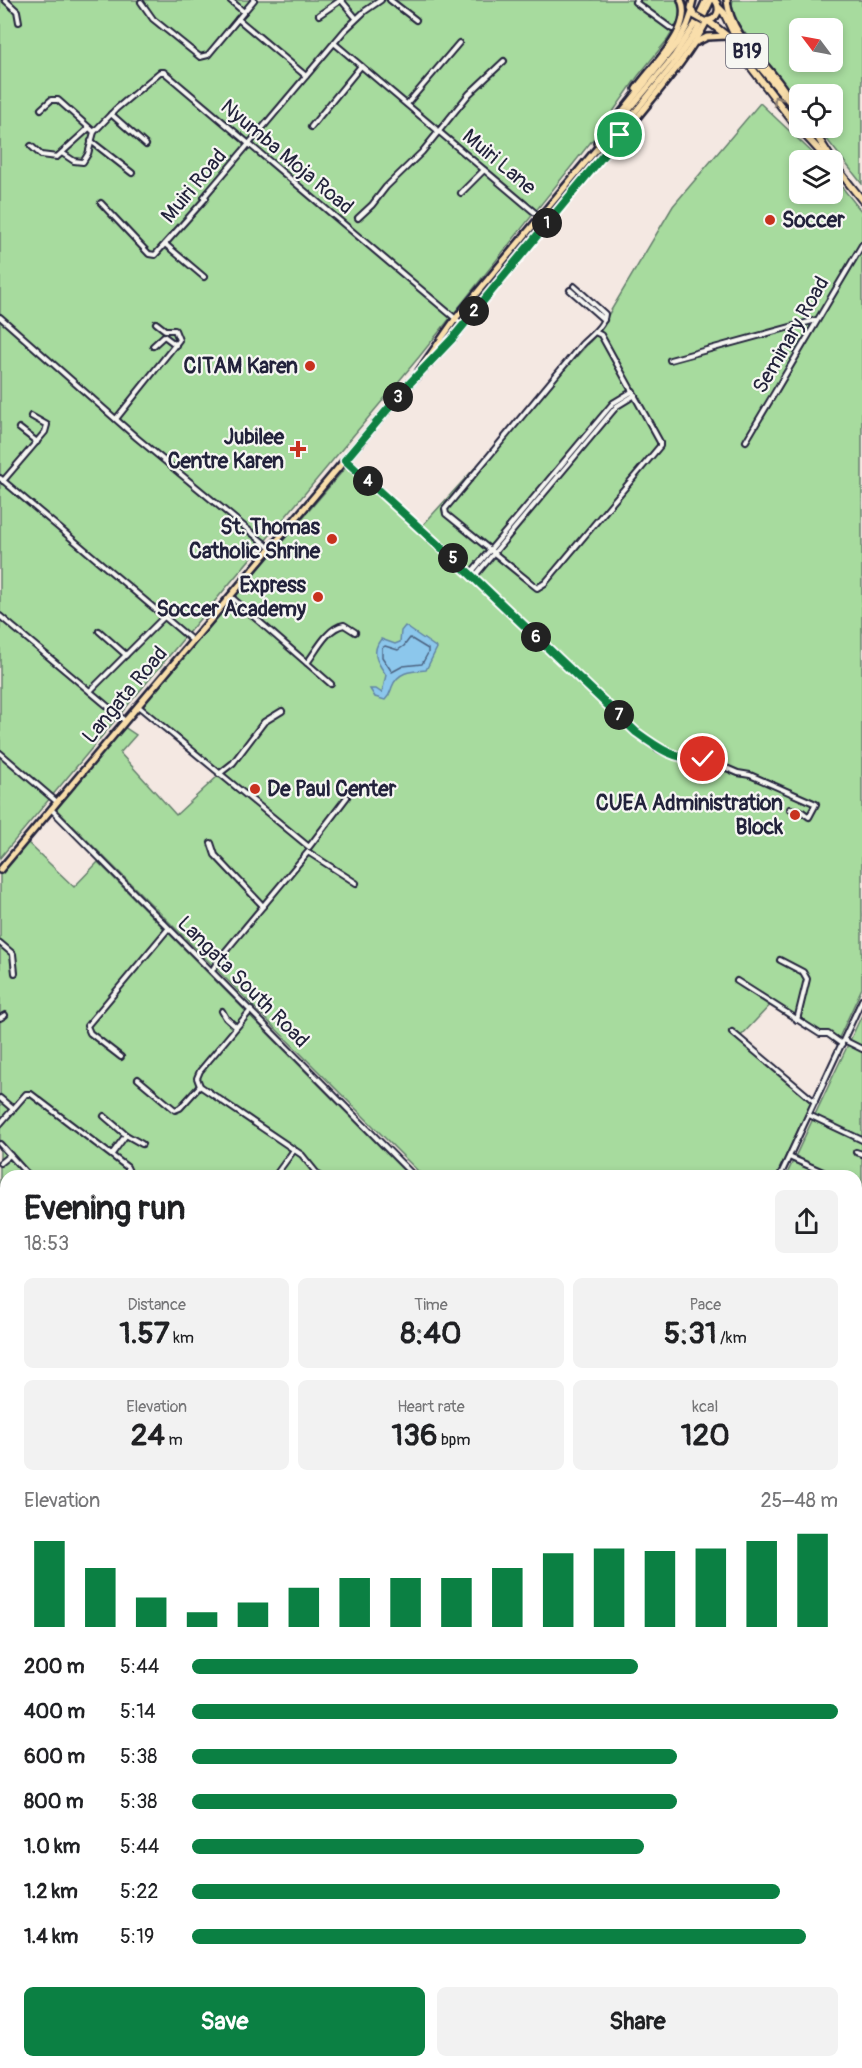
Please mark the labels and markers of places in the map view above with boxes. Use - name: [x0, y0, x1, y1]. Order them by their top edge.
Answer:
- pin: [594, 109, 645, 160]
- place label: Soccer: [782, 207, 845, 234]
- pin: 1: [532, 208, 562, 238]
- marker: Soccer: [763, 213, 777, 227]
- pin: 2: [459, 296, 489, 326]
- place label: CITAM Karen: [183, 353, 298, 380]
- marker: CITAM Karen: [303, 359, 317, 373]
- pin: 3: [383, 382, 413, 412]
- place label: Jubilee Centre Karen: [168, 424, 285, 475]
- marker: Jubilee Centre Karen: [289, 440, 307, 458]
- pin: 4: [353, 466, 383, 496]
- place label: St. Thomas Catholic Shrine: [189, 514, 321, 565]
- marker: St. Thomas Catholic Shrine: [325, 532, 339, 546]
- pin: 5: [438, 543, 468, 573]
- place label: Express Soccer Academy: [156, 572, 307, 623]
- marker: Express Soccer Academy: [311, 590, 325, 604]
- pin: 6: [521, 622, 551, 652]
- pin: 7: [604, 700, 634, 730]
- pin: [677, 733, 728, 784]
- place label: De Paul Center: [267, 776, 397, 803]
- marker: De Paul Center: [248, 782, 262, 796]
- place label: CUEA Administration Block: [596, 790, 783, 841]
- marker: CUEA Administration Block: [788, 808, 802, 822]

